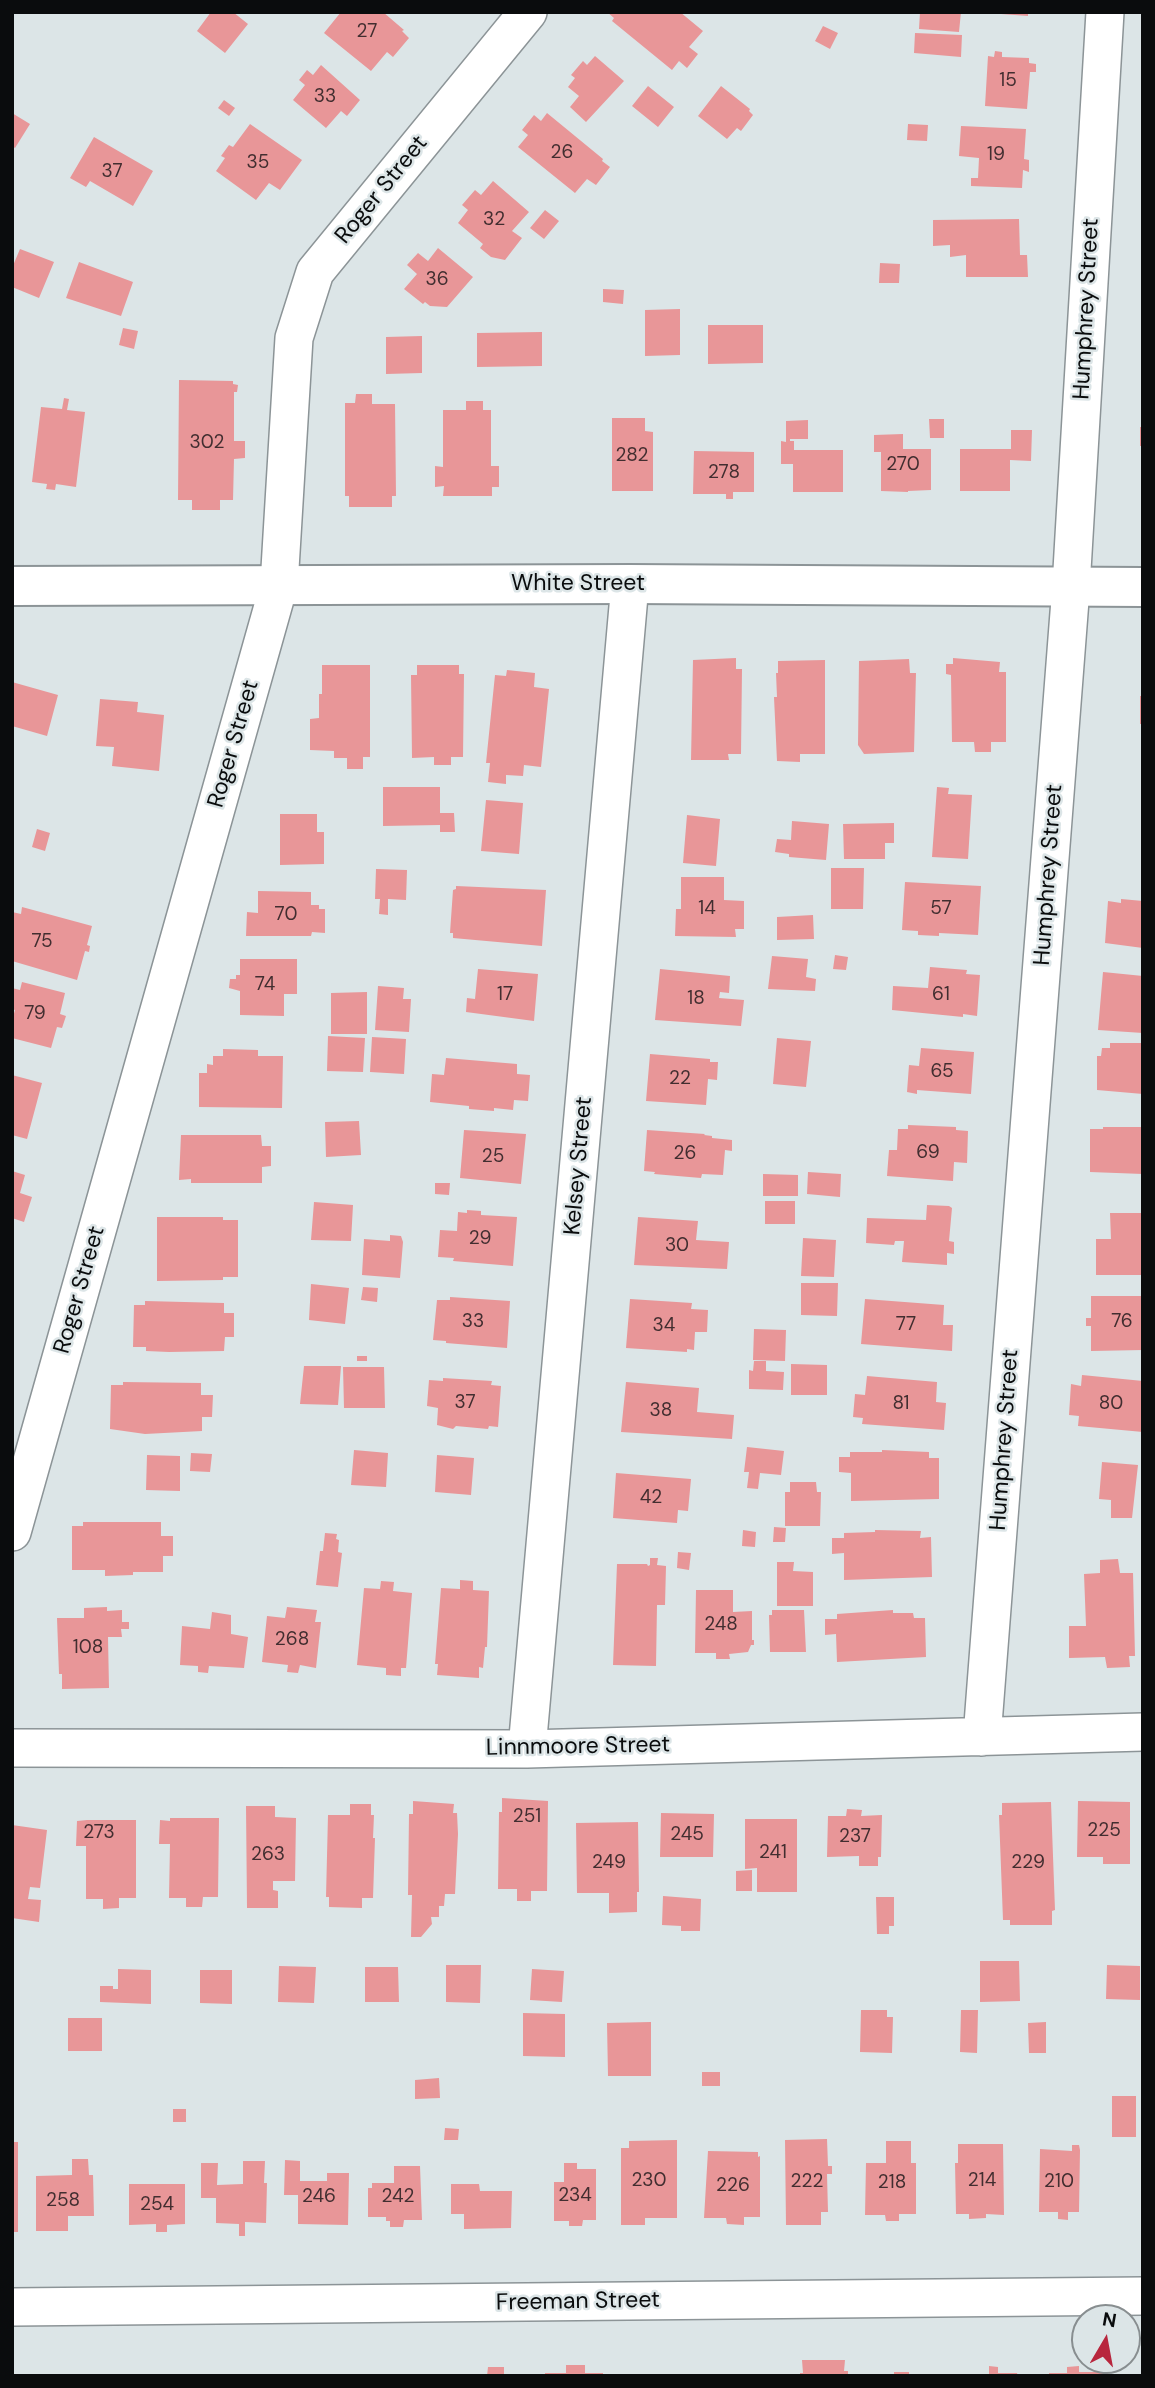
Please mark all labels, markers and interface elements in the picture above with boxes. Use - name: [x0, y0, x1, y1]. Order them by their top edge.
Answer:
- house number: 27: [357, 21, 377, 43]
- house number: 15: [999, 70, 1017, 92]
- house number: 33: [314, 86, 336, 108]
- street label: Roger Street: [330, 130, 434, 250]
- house number: 26: [551, 142, 573, 164]
- house number: 19: [987, 144, 1005, 166]
- house number: 35: [247, 152, 269, 174]
- house number: 37: [101, 161, 123, 183]
- house number: 32: [483, 209, 505, 231]
- street label: Humphrey Street: [1068, 218, 1106, 400]
- house number: 36: [425, 269, 449, 291]
- house number: 302: [190, 432, 224, 454]
- house number: 282: [616, 445, 648, 467]
- house number: 270: [886, 454, 920, 476]
- house number: 278: [708, 462, 740, 484]
- street label: White Street: [511, 570, 645, 598]
- street label: Roger Street: [203, 677, 265, 811]
- street label: Humphrey Street: [1029, 783, 1069, 967]
- house number: 14: [698, 898, 716, 920]
- house number: 57: [930, 898, 952, 920]
- house number: 70: [275, 904, 297, 926]
- house number: 75: [31, 931, 53, 953]
- house number: 74: [255, 974, 275, 996]
- house number: 17: [497, 984, 513, 1006]
- house number: 61: [932, 984, 950, 1006]
- house number: 18: [687, 988, 705, 1010]
- house number: 79: [24, 1003, 46, 1025]
- house number: 65: [930, 1061, 954, 1083]
- house number: 22: [669, 1068, 691, 1090]
- street label: Kelsey Street: [559, 1096, 599, 1236]
- house number: 69: [916, 1142, 940, 1164]
- house number: 26: [674, 1143, 696, 1165]
- house number: 25: [482, 1146, 504, 1168]
- street label: Roger Street: [49, 1223, 111, 1357]
- house number: 29: [469, 1228, 491, 1250]
- house number: 30: [665, 1235, 689, 1257]
- house number: 33: [462, 1311, 484, 1333]
- house number: 76: [1111, 1311, 1133, 1333]
- house number: 77: [896, 1314, 916, 1336]
- house number: 34: [653, 1315, 675, 1337]
- street label: Humphrey Street: [985, 1348, 1025, 1532]
- house number: 37: [454, 1392, 476, 1414]
- house number: 81: [892, 1393, 910, 1415]
- house number: 80: [1099, 1393, 1123, 1415]
- house number: 38: [650, 1400, 672, 1422]
- house number: 42: [640, 1487, 662, 1509]
- house number: 248: [704, 1614, 738, 1636]
- house number: 268: [275, 1629, 309, 1651]
- house number: 108: [73, 1637, 103, 1659]
- street label: Linnmoore Street: [486, 1732, 670, 1762]
- house number: 251: [513, 1806, 541, 1828]
- house number: 225: [1087, 1820, 1121, 1842]
- house number: 273: [83, 1822, 115, 1844]
- house number: 245: [670, 1824, 704, 1846]
- house number: 237: [839, 1826, 871, 1848]
- house number: 241: [759, 1842, 787, 1864]
- house number: 263: [251, 1844, 285, 1866]
- house number: 249: [592, 1852, 626, 1874]
- house number: 229: [1011, 1852, 1045, 1874]
- house number: 230: [631, 2170, 667, 2192]
- house number: 214: [968, 2170, 996, 2192]
- house number: 222: [791, 2171, 823, 2193]
- house number: 210: [1044, 2171, 1074, 2193]
- house number: 218: [878, 2172, 906, 2194]
- house number: 226: [716, 2175, 750, 2197]
- house number: 234: [558, 2185, 592, 2207]
- house number: 246: [302, 2186, 336, 2208]
- house number: 242: [381, 2186, 415, 2208]
- house number: 258: [46, 2190, 80, 2212]
- house number: 254: [140, 2194, 174, 2216]
- street label: Freeman Street: [496, 2287, 660, 2317]
- north arrow: [1071, 2304, 1141, 2374]
- text: N: [1100, 2306, 1118, 2333]

